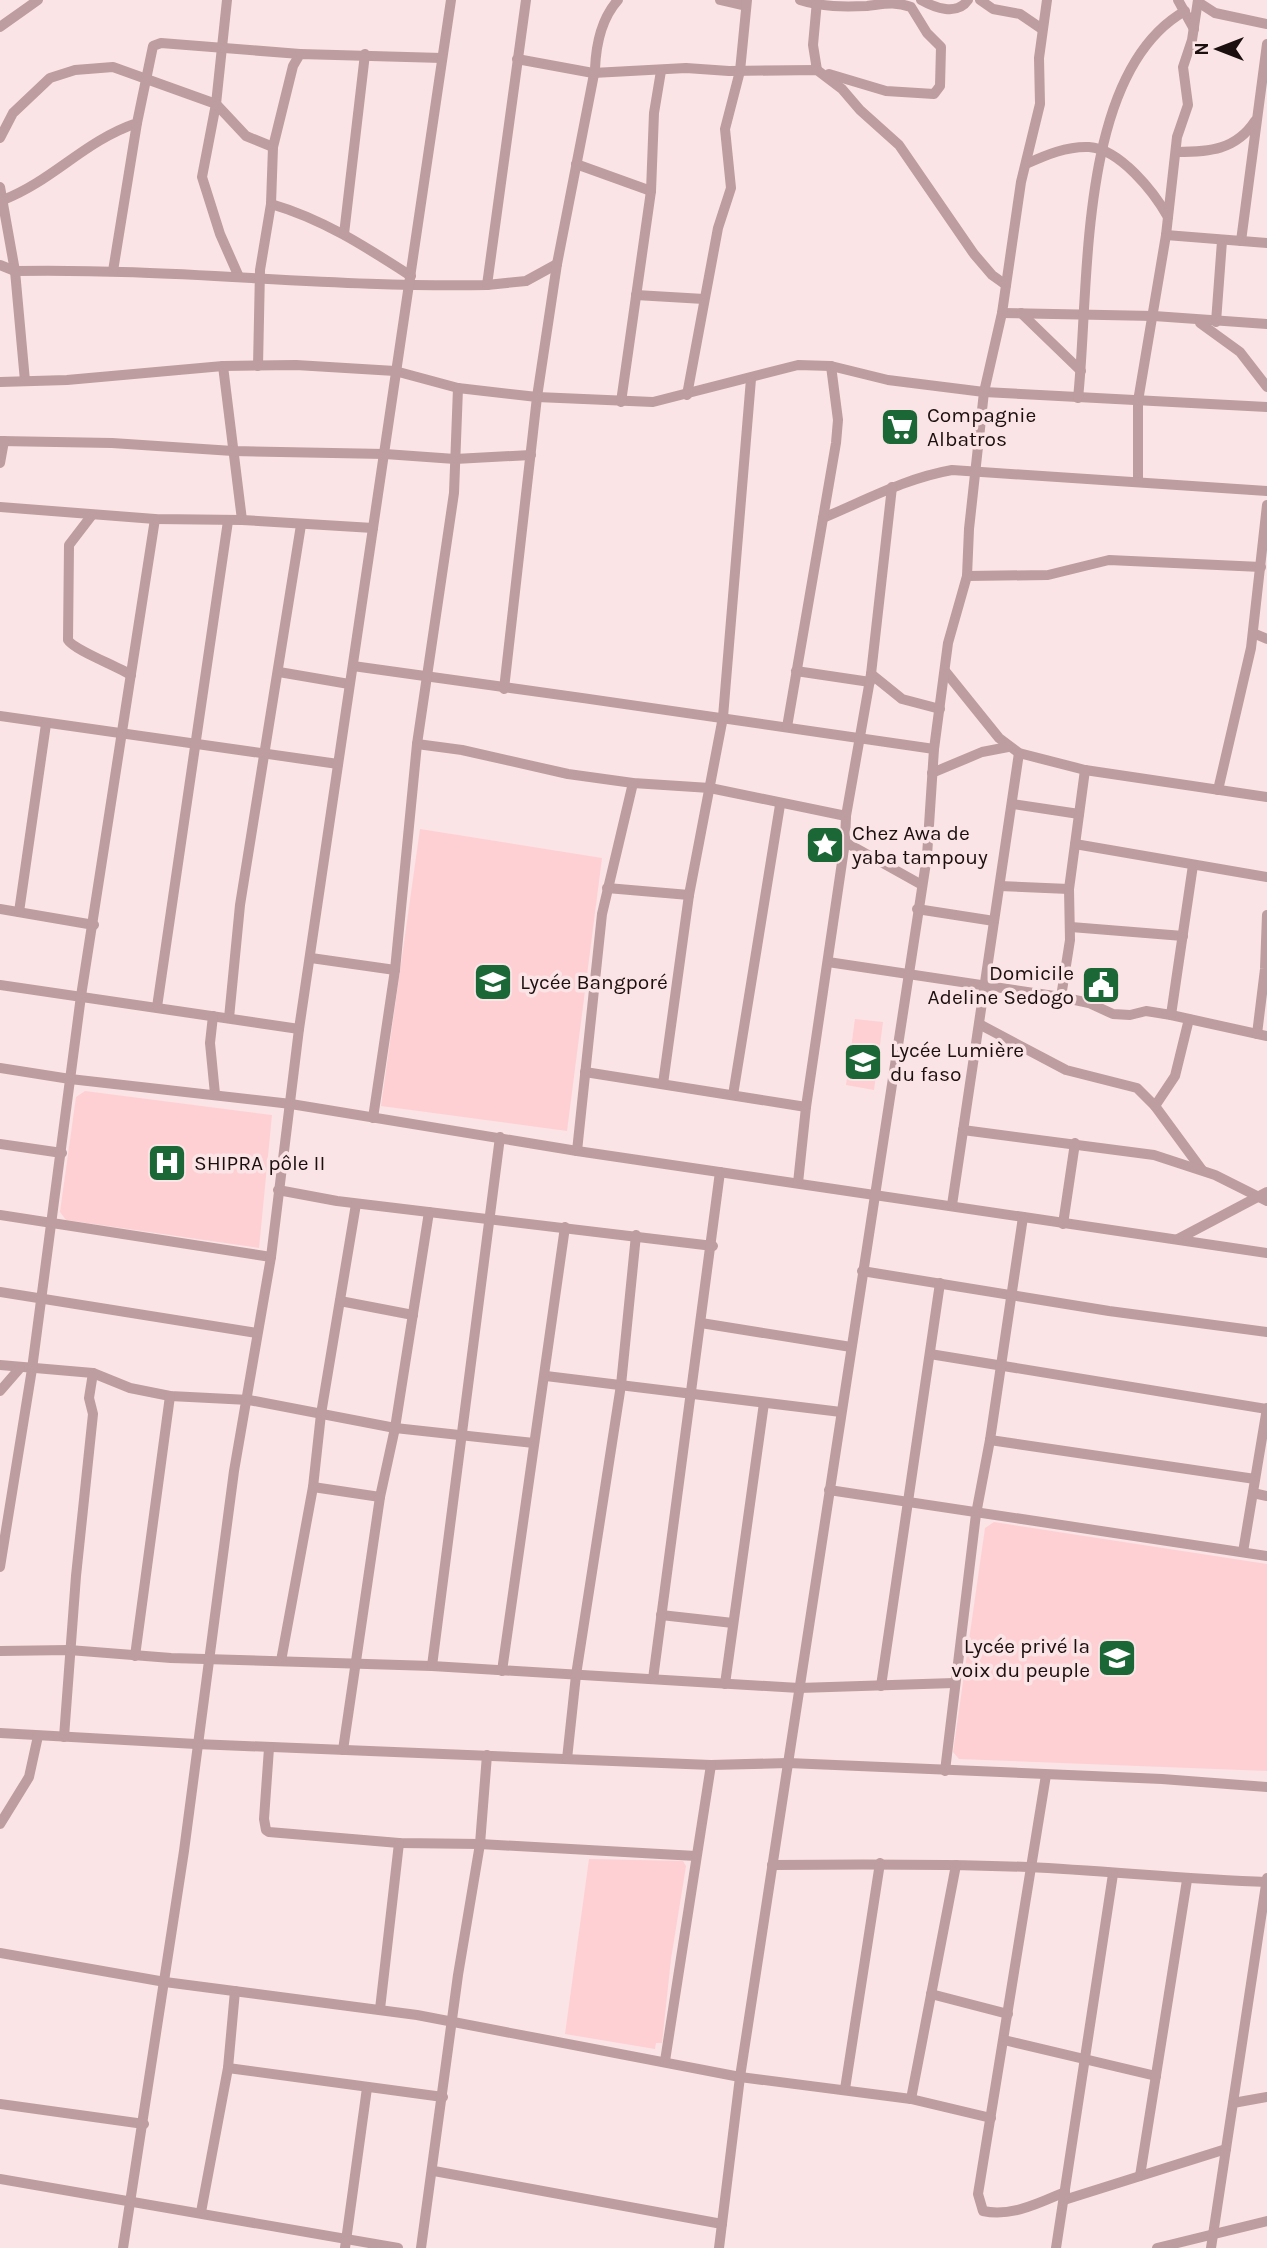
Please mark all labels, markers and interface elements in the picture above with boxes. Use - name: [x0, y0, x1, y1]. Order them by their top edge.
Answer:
- north arrow: [1183, 14, 1253, 84]
- text: N: [1191, 42, 1213, 56]
- place label: Compagnie Albatros: [927, 403, 1036, 451]
- supermarket icon: Compagnie Albatros: [879, 406, 921, 448]
- place label: Chez Awa de yaba tampouy: [851, 821, 988, 869]
- place icon: Chez Awa de yaba tampouy: [804, 824, 846, 866]
- school or university icon: Lycée Bangporé: [472, 961, 514, 1003]
- place label: Domicile Adeline Sedogo: [927, 961, 1074, 1009]
- public building icon: Domicile Adeline Sedogo: [1080, 964, 1122, 1006]
- place label: Lycée Bangporé: [520, 970, 668, 994]
- place label: Lycée Lumière du faso: [890, 1038, 1024, 1086]
- school or university icon: Lycée Lumière du faso: [842, 1041, 884, 1083]
- hospital icon: SHIPRA pôle II: [146, 1142, 188, 1184]
- place label: SHIPRA pôle II: [194, 1151, 325, 1175]
- place label: Lycée privé la voix du peuple: [951, 1634, 1090, 1682]
- school or university icon: Lycée privé la voix du peuple: [1096, 1637, 1138, 1679]

